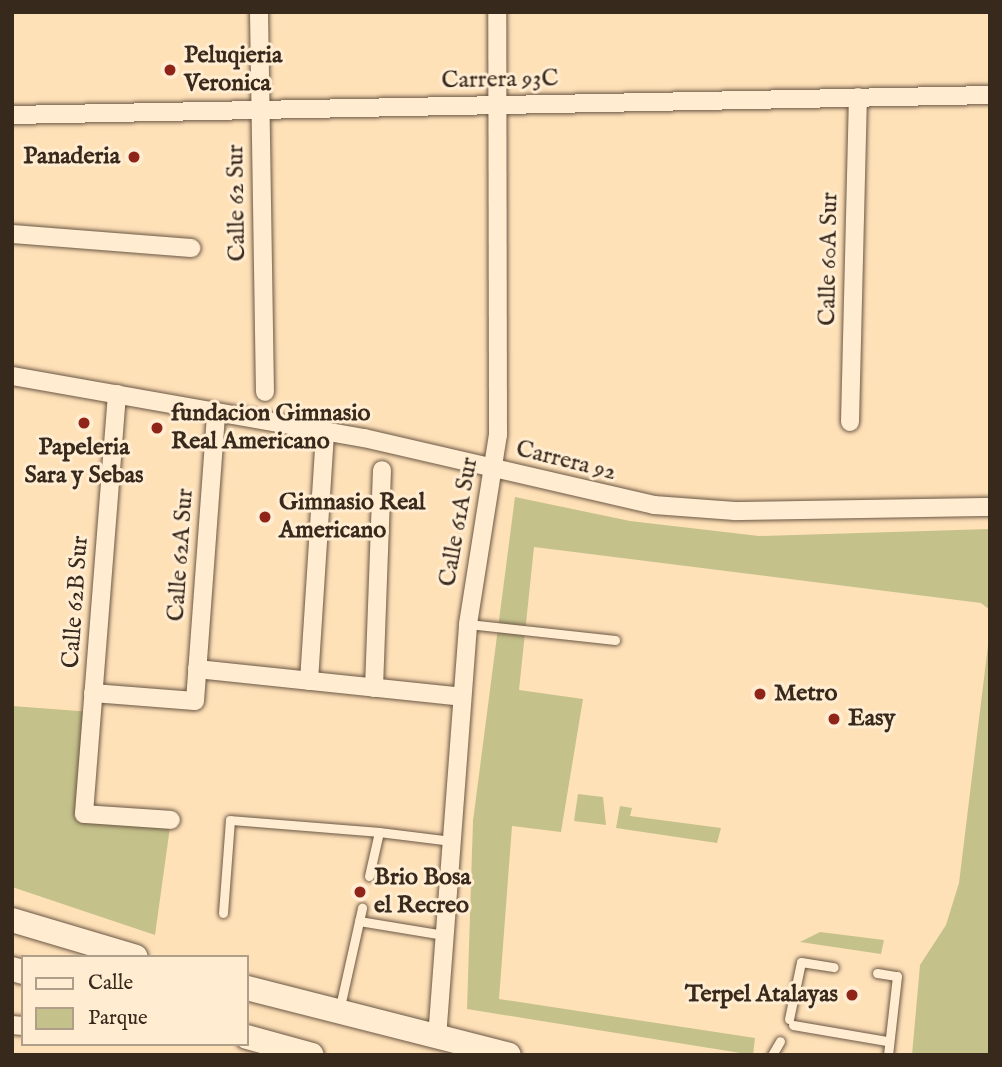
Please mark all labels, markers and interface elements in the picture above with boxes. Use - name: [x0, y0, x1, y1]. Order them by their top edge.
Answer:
- place label: Peluqieria Veronica: [184, 42, 282, 98]
- marker: Peluqieria Veronica: [162, 62, 178, 78]
- street label: Carrera 93C: [441, 65, 559, 95]
- place label: Panaderia: [23, 143, 120, 171]
- street label: Calle 62 Sur: [222, 144, 252, 262]
- marker: Panaderia: [126, 149, 142, 165]
- street label: Calle 60A Sur: [813, 192, 845, 326]
- place label: fundacion Gimnasio Real Americano: [171, 400, 370, 456]
- marker: Papeleria Sara y Sebas: [76, 415, 92, 431]
- marker: fundacion Gimnasio Real Americano: [149, 420, 165, 436]
- place label: Papeleria Sara y Sebas: [24, 434, 144, 490]
- street label: Carrera 92: [513, 435, 619, 487]
- street label: Calle 61A Sur: [433, 455, 485, 589]
- street label: Calle 62A Sur: [162, 488, 200, 622]
- place label: Gimnasio Real Americano: [279, 489, 425, 545]
- marker: Gimnasio Real Americano: [257, 509, 273, 525]
- street label: Calle 62B Sur: [57, 535, 95, 669]
- place label: Metro: [774, 680, 837, 708]
- marker: Metro: [752, 686, 768, 702]
- place label: Easy: [848, 705, 895, 733]
- marker: Easy: [826, 711, 842, 727]
- place label: Brio Bosa el Recreo: [374, 864, 471, 920]
- marker: Brio Bosa el Recreo: [352, 884, 368, 900]
- legend: [21, 955, 248, 1046]
- text: Calle: [88, 970, 133, 997]
- place label: Terpel Atalayas: [685, 981, 838, 1009]
- marker: Terpel Atalayas: [844, 987, 860, 1003]
- text: Parque: [88, 1005, 148, 1032]

